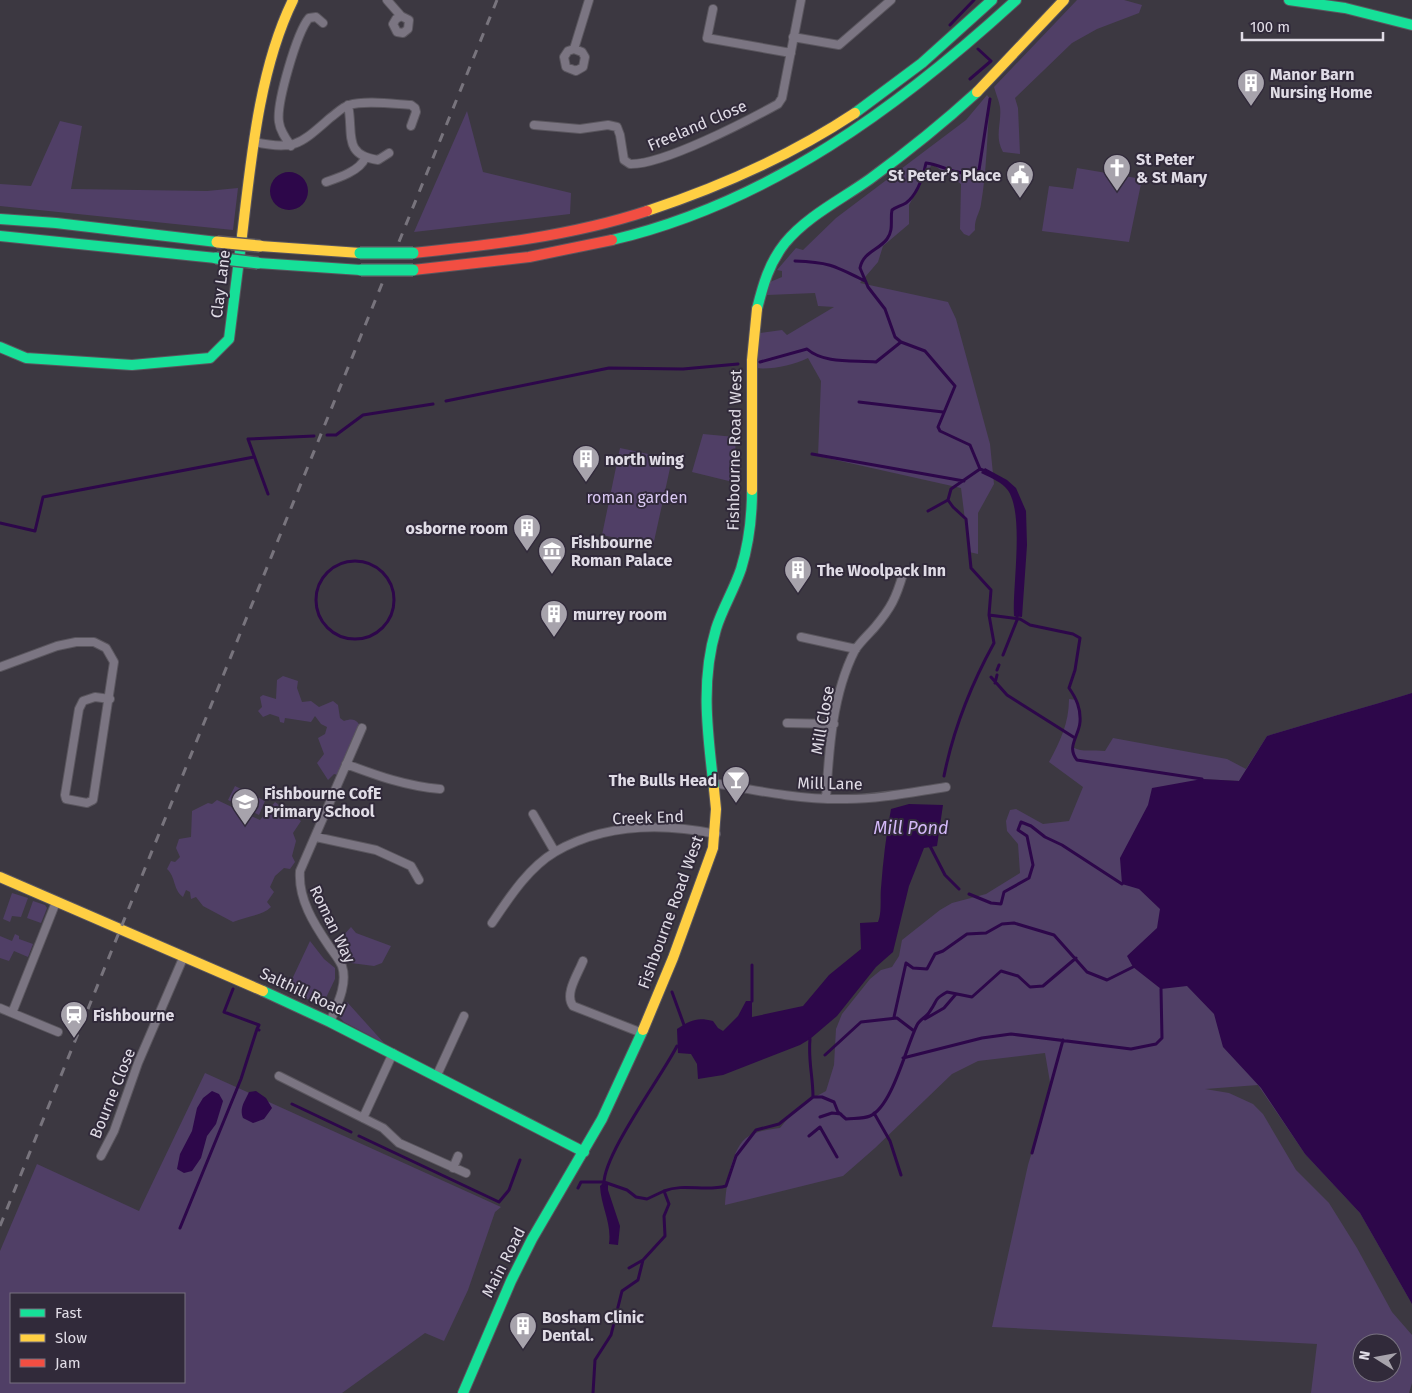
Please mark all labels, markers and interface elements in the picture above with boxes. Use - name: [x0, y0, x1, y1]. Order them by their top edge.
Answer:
- scale bar: [1242, 10, 1383, 42]
- text: 100 m: [1250, 18, 1290, 36]
- place label: Manor Barn Nursing Home: [1270, 65, 1373, 102]
- building icon: Manor Barn Nursing Home: [1236, 68, 1266, 107]
- street label: Freeland Close: [645, 96, 750, 155]
- place label: St Peter & St Mary: [1136, 150, 1208, 187]
- church icon: St Peter & St Mary: [1102, 153, 1132, 192]
- public building icon: St Peter’s Place: [1005, 160, 1035, 199]
- place label: St Peter’s Place: [888, 166, 1001, 185]
- street label: Clay Lane: [207, 249, 234, 319]
- street label: Fishbourne Road West: [724, 369, 745, 531]
- building icon: north wing: [571, 444, 601, 483]
- place label: north wing: [605, 450, 684, 469]
- park label: roman garden: [586, 488, 688, 507]
- building icon: osborne room: [512, 513, 542, 552]
- place label: osborne room: [406, 519, 508, 538]
- place label: Fishbourne Roman Palace: [571, 533, 672, 570]
- museum icon: Fishbourne Roman Palace: [537, 536, 567, 575]
- building icon: The Woolpack Inn: [783, 555, 813, 594]
- place label: The Woolpack Inn: [817, 561, 946, 580]
- building icon: murrey room: [539, 599, 569, 638]
- place label: murrey room: [573, 605, 667, 624]
- street label: Mill Close: [807, 684, 838, 756]
- bar icon: The Bulls Head: [721, 765, 751, 804]
- place label: The Bulls Head: [609, 771, 717, 790]
- street label: Mill Lane: [797, 773, 863, 794]
- place label: Fishbourne CofE Primary School: [264, 784, 381, 821]
- school or university icon: Fishbourne CofE Primary School: [230, 787, 260, 826]
- street label: Creek End: [612, 807, 684, 828]
- water label: Mill Pond: [873, 817, 949, 839]
- street label: Fishbourne Road West: [634, 833, 707, 991]
- street label: Roman Way: [306, 882, 360, 966]
- street label: Salthill Road: [257, 963, 349, 1020]
- station icon: Fishbourne: [59, 1000, 89, 1039]
- place label: Fishbourne: [93, 1006, 174, 1025]
- street label: Bourne Close: [86, 1045, 139, 1141]
- street label: Main Road: [478, 1224, 529, 1300]
- legend: [10, 1293, 185, 1383]
- text: Fast: [55, 1304, 82, 1322]
- place label: Bosham Clinic Dental.: [542, 1308, 644, 1345]
- building icon: Bosham Clinic Dental.: [508, 1311, 538, 1350]
- text: Slow: [55, 1329, 87, 1347]
- north arrow: [1352, 1333, 1402, 1383]
- text: N: [1355, 1349, 1374, 1362]
- text: Jam: [55, 1354, 81, 1372]

